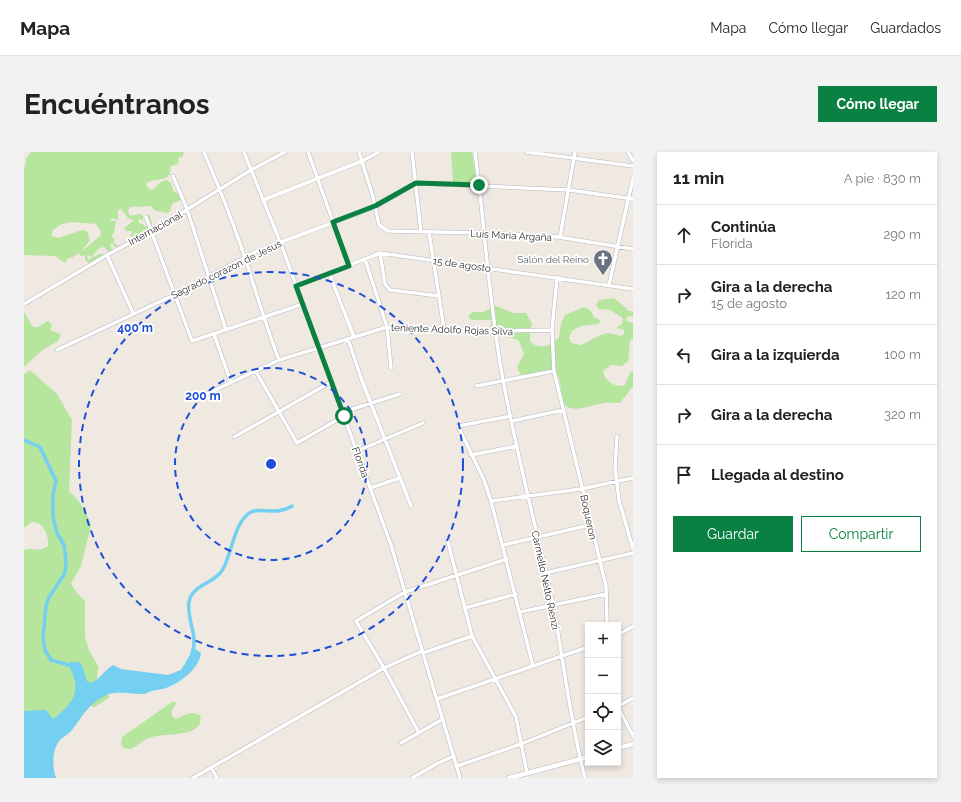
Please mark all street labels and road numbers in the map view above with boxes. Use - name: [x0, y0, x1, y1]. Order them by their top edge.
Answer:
- street label: Internacional: [126, 209, 184, 248]
- street label: Luis Maria Argaña: [470, 228, 552, 243]
- street label: Sagrado corazon de Jesus: [169, 238, 283, 301]
- street label: 15 de agosto: [432, 255, 492, 274]
- street label: teniente Adolfo Rojas Silva: [391, 322, 513, 337]
- street label: Florida: [350, 445, 371, 479]
- street label: Boqueron: [578, 494, 599, 541]
- street label: Carmello Netto Rienzi: [530, 530, 561, 631]

